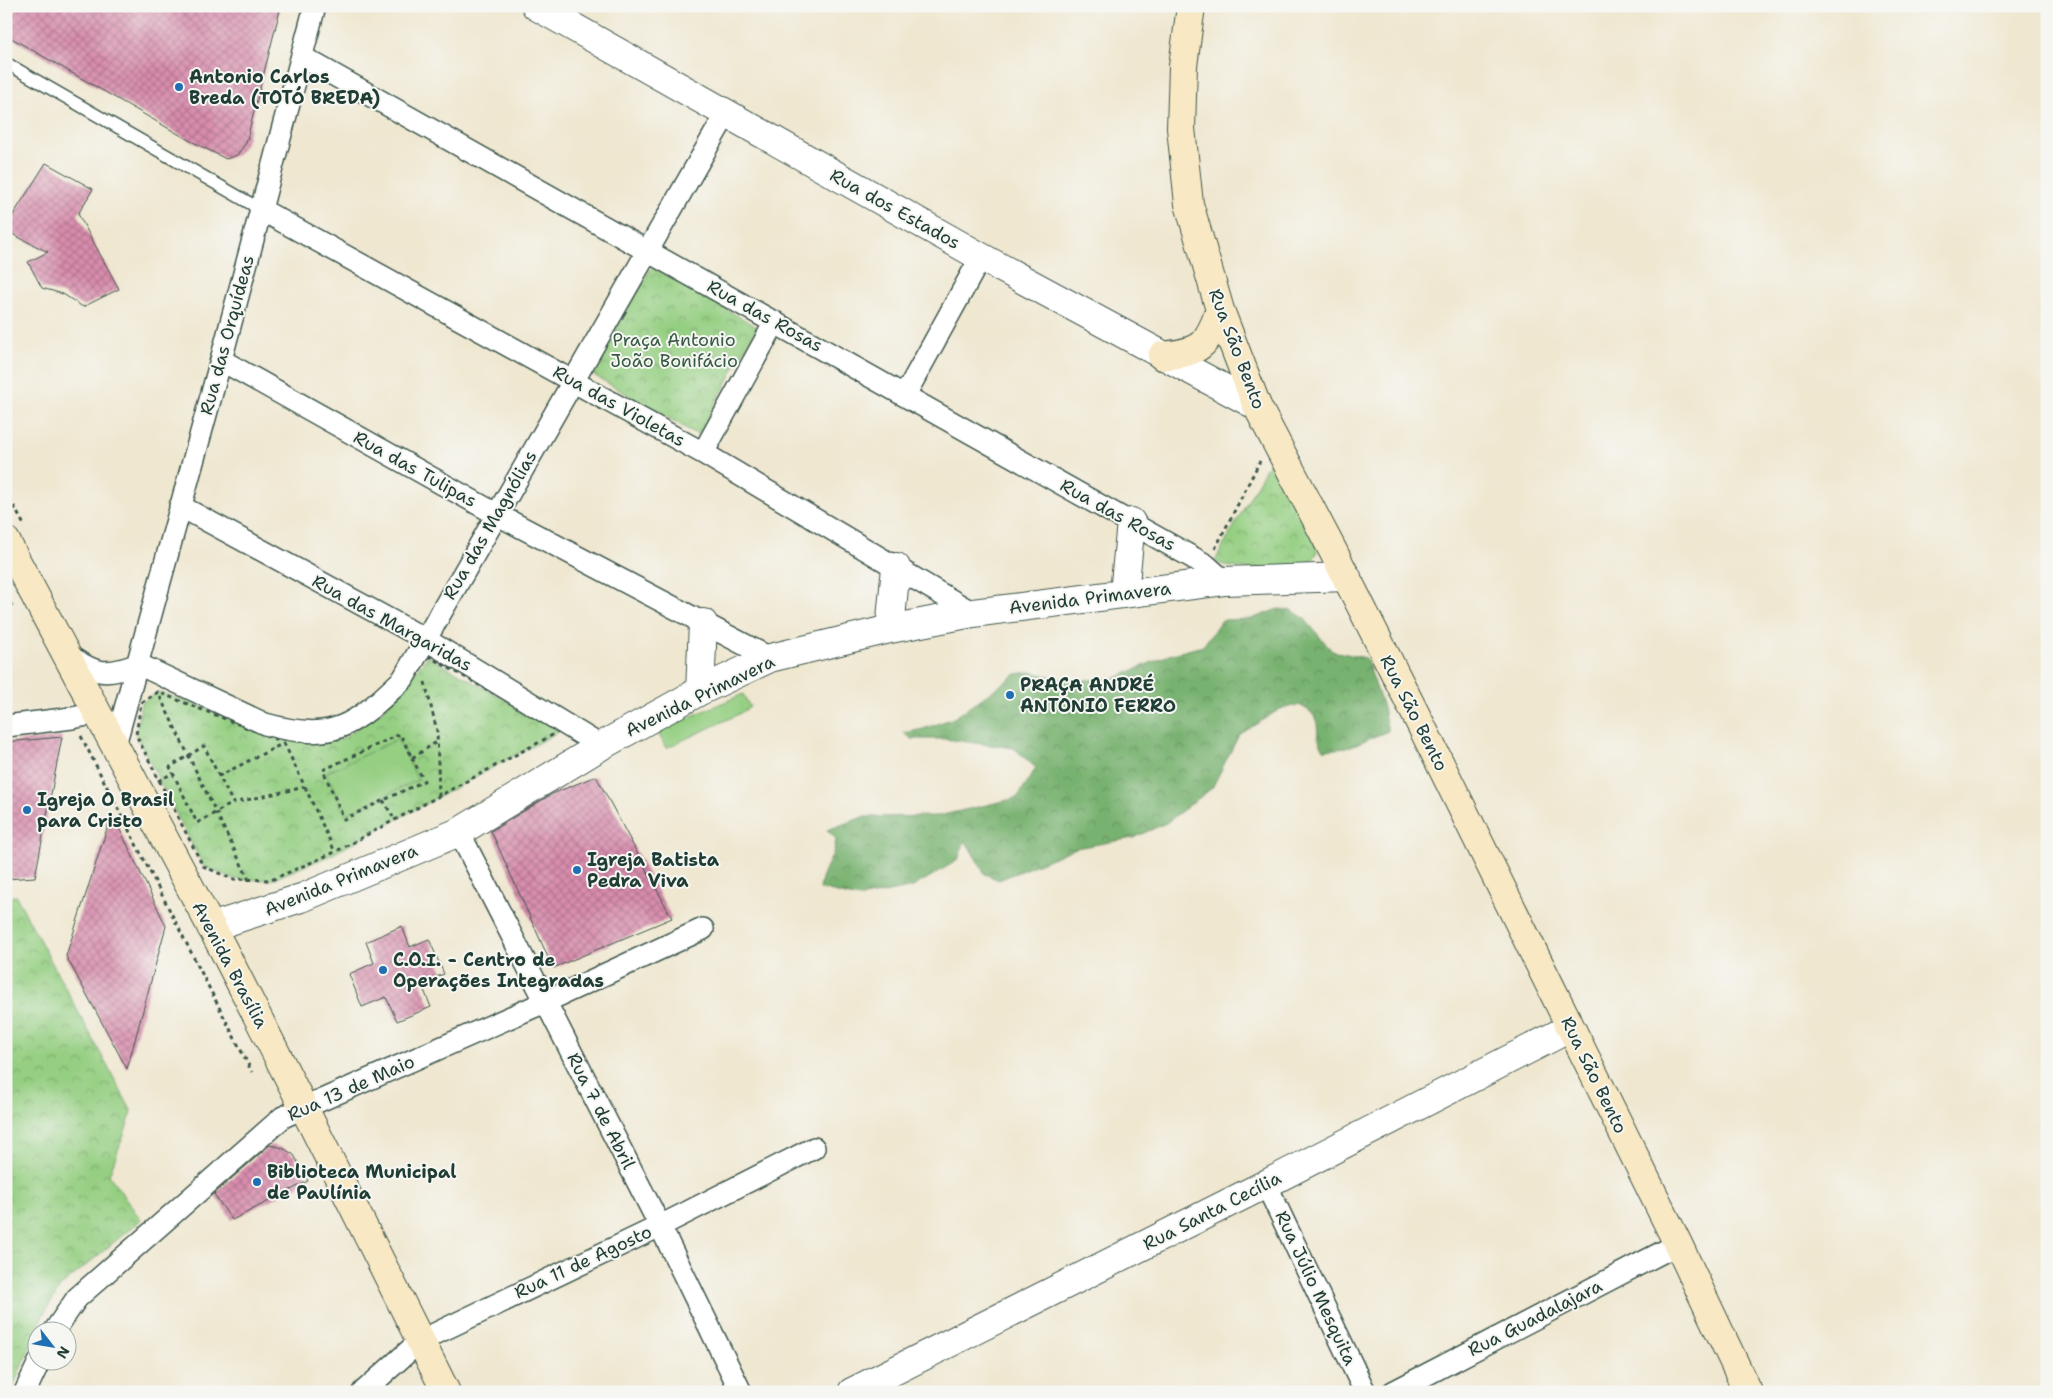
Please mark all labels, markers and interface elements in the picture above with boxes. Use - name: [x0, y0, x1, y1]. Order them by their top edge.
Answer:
- place label: Antonio Carlos Breda (TOTÓ BREDA): [189, 65, 380, 110]
- marker: Antonio Carlos Breda (TOTÓ BREDA): [173, 81, 185, 93]
- street label: Rua dos Estados: [826, 163, 964, 255]
- street label: Rua das Orquídeas: [194, 252, 260, 418]
- street label: Rua das Rosas: [703, 274, 827, 358]
- street label: Rua São Bento: [1203, 285, 1271, 413]
- park label: Praça Antonio João Bonifácio: [610, 328, 738, 373]
- street label: Rua das Violetas: [549, 360, 689, 452]
- street label: Rua das Tulipas: [349, 425, 481, 513]
- street label: Rua das Magnólias: [437, 446, 543, 604]
- street label: Rua das Rosas: [1056, 473, 1180, 557]
- street label: Rua das Margaridas: [308, 569, 476, 677]
- street label: Avenida Primavera: [1008, 576, 1172, 620]
- street label: Avenida Primavera: [621, 649, 779, 743]
- street label: Rua São Bento: [1374, 651, 1454, 775]
- place label: PRAÇA ANDRÉ ANTONIO FERRO: [1020, 673, 1176, 718]
- marker: PRAÇA ANDRÉ ANTONIO FERRO: [1004, 689, 1016, 701]
- place label: Igreja O Brasil para Cristo: [37, 788, 174, 833]
- marker: Igreja O Brasil para Cristo: [21, 804, 33, 816]
- street label: Avenida Primavera: [261, 838, 421, 922]
- place label: Igreja Batista Pedra Viva: [587, 848, 720, 893]
- marker: Igreja Batista Pedra Viva: [571, 864, 583, 876]
- street label: Avenida Brasília: [186, 897, 274, 1033]
- place label: C.O.I. - Centro de Operações Integradas: [393, 948, 604, 993]
- marker: C.O.I. - Centro de Operações Integradas: [377, 964, 389, 976]
- street label: Rua São Bento: [1555, 1013, 1633, 1137]
- street label: Rua 13 de Maio: [284, 1049, 418, 1127]
- street label: Rua 7 de Abril: [561, 1049, 641, 1174]
- place label: Biblioteca Municipal de Paulínia: [267, 1160, 456, 1205]
- street label: Rua Santa Cecília: [1139, 1166, 1285, 1256]
- marker: Biblioteca Municipal de Paulínia: [251, 1176, 263, 1188]
- street label: Rua Júlio Mesquita: [1270, 1207, 1362, 1369]
- street label: Rua 11 de Agosto: [510, 1220, 656, 1304]
- street label: Rua Guadalajara: [1464, 1274, 1606, 1362]
- north arrow: [28, 1320, 78, 1370]
- text: N: [53, 1343, 74, 1362]

